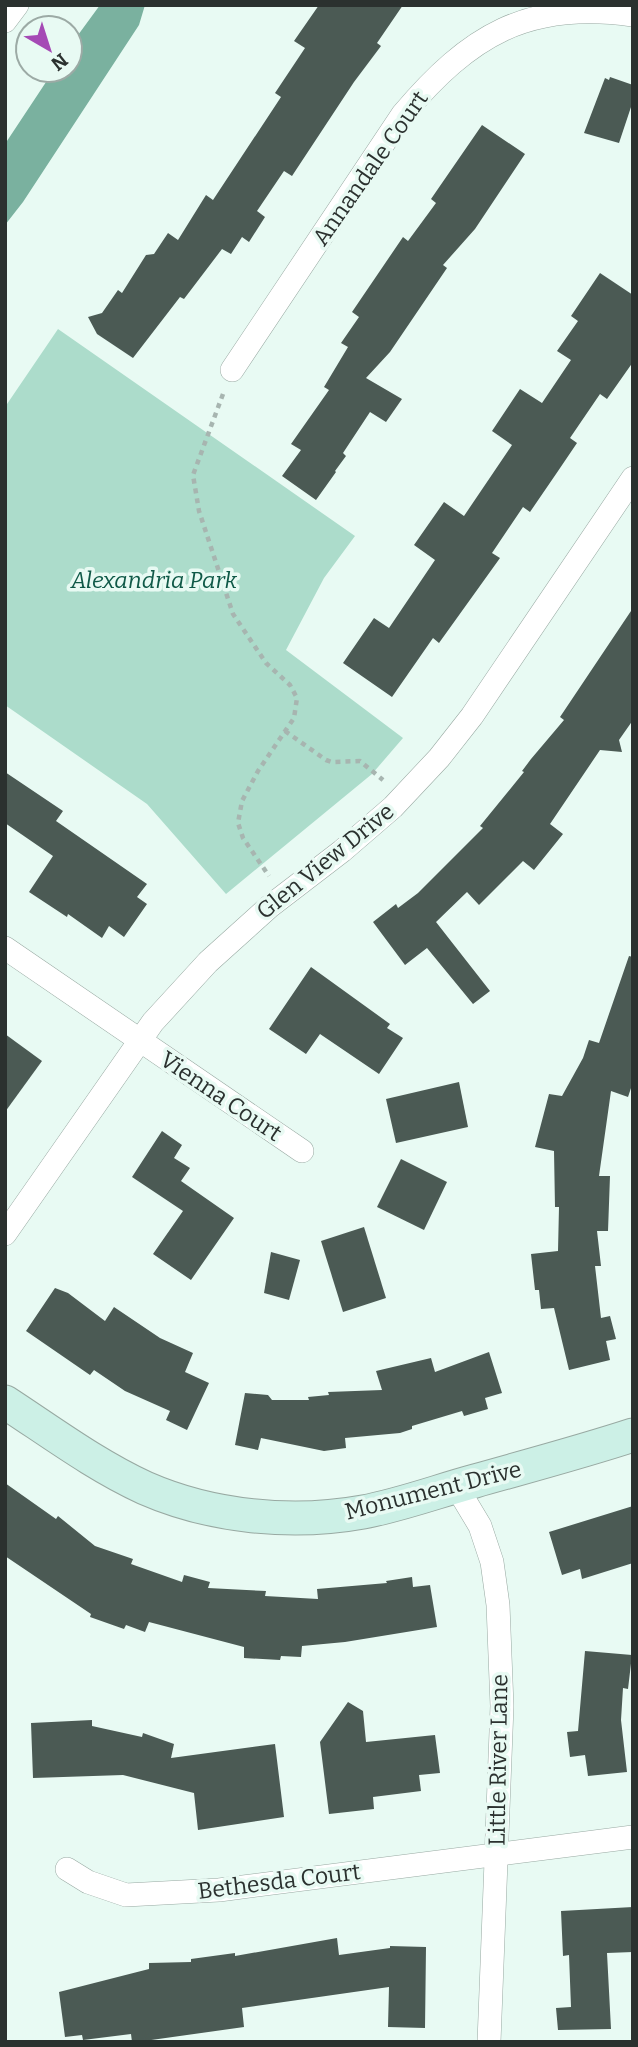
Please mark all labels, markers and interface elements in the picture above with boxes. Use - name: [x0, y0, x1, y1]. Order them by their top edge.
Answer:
- north arrow: [14, 14, 84, 84]
- text: N: [46, 48, 72, 76]
- street label: Annandale Court: [306, 85, 434, 251]
- park label: Alexandria Park: [70, 566, 238, 594]
- street label: Glen View Drive: [251, 797, 399, 925]
- street label: Vienna Court: [155, 1045, 287, 1147]
- street label: Monument Drive: [342, 1455, 524, 1525]
- street label: Little River Lane: [483, 1674, 513, 1846]
- street label: Bethesda Court: [196, 1857, 362, 1905]

